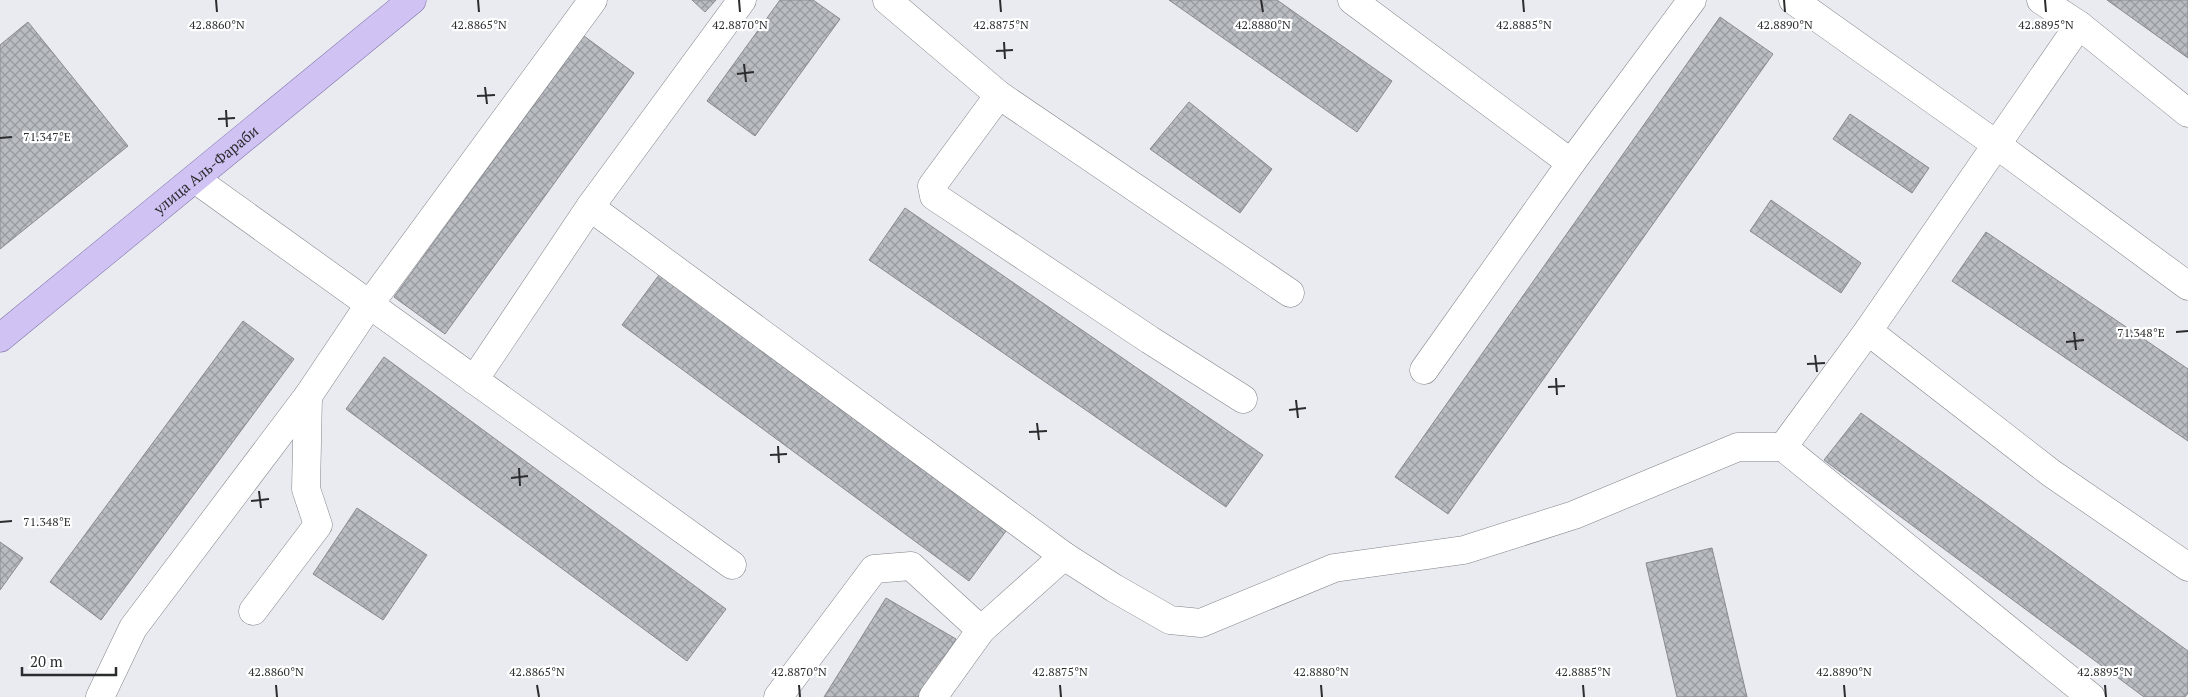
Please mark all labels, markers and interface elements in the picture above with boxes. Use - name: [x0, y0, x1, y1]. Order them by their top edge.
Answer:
- text: 42.8860°N: [189, 17, 245, 32]
- text: 42.8865°N: [451, 17, 507, 32]
- text: 42.8870°N: [712, 17, 768, 32]
- text: 42.8875°N: [973, 17, 1029, 32]
- text: 42.8880°N: [1235, 17, 1291, 32]
- text: 42.8885°N: [1496, 17, 1552, 32]
- text: 42.8890°N: [1757, 17, 1813, 32]
- text: 42.8895°N: [2018, 17, 2074, 32]
- street label: улица Аль-Фараби: [148, 120, 262, 219]
- text: 71.347°E: [23, 129, 71, 144]
- text: 71.348°E: [2117, 325, 2165, 340]
- text: 71.348°E: [23, 514, 71, 529]
- scale bar: [22, 644, 116, 676]
- text: 20 m: [30, 651, 63, 671]
- text: 42.8860°N: [248, 664, 304, 679]
- text: 42.8865°N: [509, 664, 565, 679]
- text: 42.8870°N: [771, 664, 827, 679]
- text: 42.8875°N: [1032, 664, 1088, 679]
- text: 42.8880°N: [1293, 664, 1349, 679]
- text: 42.8885°N: [1555, 664, 1611, 679]
- text: 42.8890°N: [1816, 664, 1872, 679]
- text: 42.8895°N: [2077, 664, 2133, 679]

